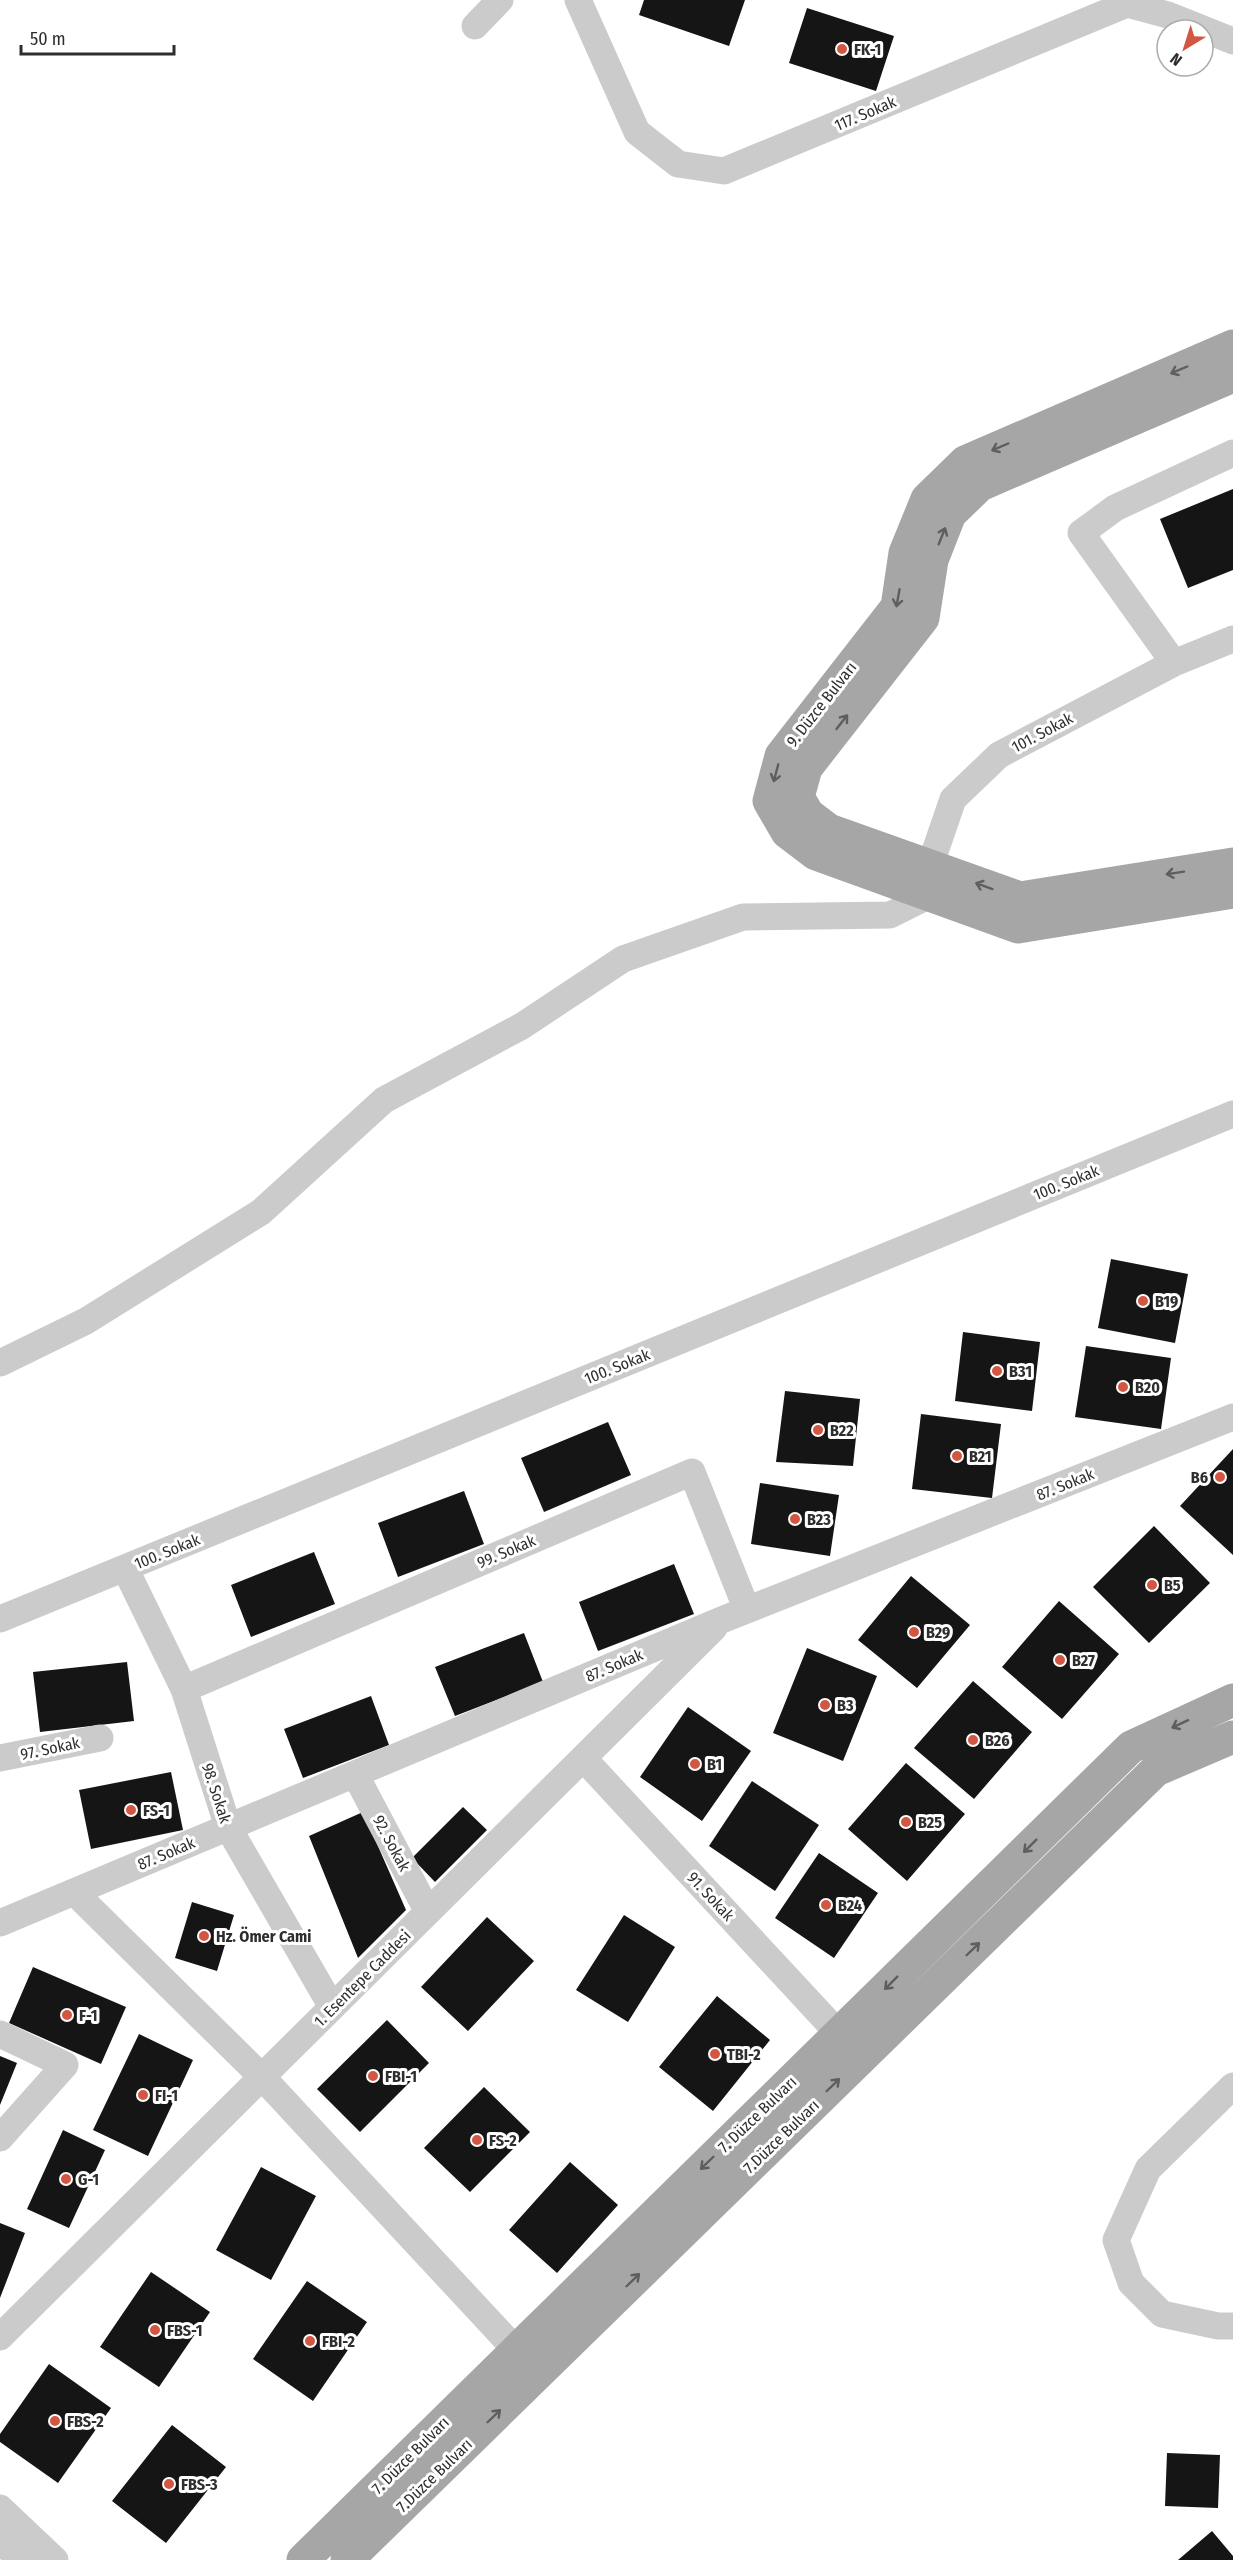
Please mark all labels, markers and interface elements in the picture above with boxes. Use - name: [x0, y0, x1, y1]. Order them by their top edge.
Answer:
- scale bar: [21, 18, 174, 56]
- north arrow: [1155, 18, 1215, 78]
- text: 50 m: [30, 28, 66, 50]
- place label: FK-1: [854, 40, 881, 59]
- marker: FK-1: [835, 42, 849, 56]
- text: N: [1166, 49, 1186, 70]
- street label: 117. Sokak: [832, 92, 899, 135]
- one-way arrow: [1171, 364, 1189, 376]
- one-way arrow: [992, 442, 1010, 453]
- one-way arrow: [937, 527, 948, 546]
- one-way arrow: [892, 587, 903, 607]
- street label: 9. Düzce Bulvarı: [782, 658, 860, 751]
- street label: 101. Sokak: [1008, 708, 1077, 756]
- one-way arrow: [836, 714, 849, 730]
- one-way arrow: [770, 763, 782, 782]
- one-way arrow: [1166, 868, 1186, 879]
- one-way arrow: [976, 879, 994, 890]
- street label: 100. Sokak: [1031, 1161, 1102, 1204]
- place label: B19: [1155, 1292, 1178, 1311]
- marker: B19: [1136, 1294, 1150, 1308]
- street label: 100. Sokak: [582, 1345, 653, 1388]
- place label: B31: [1009, 1362, 1032, 1381]
- marker: B31: [990, 1364, 1004, 1378]
- place label: B20: [1135, 1378, 1160, 1397]
- marker: B20: [1116, 1380, 1130, 1394]
- place label: B22: [830, 1421, 854, 1440]
- marker: B22: [811, 1423, 825, 1437]
- place label: B21: [969, 1447, 992, 1466]
- marker: B21: [950, 1449, 964, 1463]
- street label: 87. Sokak: [1034, 1464, 1097, 1505]
- place label: B6: [1191, 1468, 1208, 1487]
- marker: B6: [1213, 1470, 1227, 1484]
- place label: B23: [807, 1510, 831, 1529]
- marker: B23: [788, 1512, 802, 1526]
- street label: 100. Sokak: [132, 1530, 203, 1573]
- street label: 99. Sokak: [474, 1530, 539, 1572]
- place label: B5: [1164, 1576, 1181, 1595]
- marker: B5: [1145, 1578, 1159, 1592]
- place label: B29: [926, 1623, 950, 1642]
- marker: B29: [907, 1625, 921, 1639]
- street label: 87. Sokak: [583, 1645, 646, 1686]
- place label: B27: [1072, 1651, 1095, 1670]
- marker: B27: [1053, 1653, 1067, 1667]
- place label: B3: [837, 1696, 854, 1715]
- marker: B3: [818, 1698, 832, 1712]
- one-way arrow: [1171, 1719, 1189, 1731]
- place label: B26: [985, 1731, 1010, 1750]
- street label: 97. Sokak: [19, 1733, 82, 1764]
- marker: B26: [966, 1733, 980, 1747]
- place label: B1: [707, 1755, 722, 1774]
- marker: B1: [688, 1757, 702, 1771]
- street label: 98. Sokak: [198, 1761, 235, 1826]
- place label: FS-1: [143, 1801, 170, 1820]
- marker: FS-1: [124, 1803, 138, 1817]
- street label: 92. Sokak: [369, 1812, 414, 1875]
- place label: B25: [918, 1813, 942, 1832]
- marker: B25: [899, 1815, 913, 1829]
- street label: 87. Sokak: [135, 1833, 198, 1874]
- one-way arrow: [1023, 1838, 1038, 1853]
- street label: 91. Sokak: [683, 1868, 738, 1925]
- place label: B24: [838, 1896, 862, 1915]
- marker: B24: [819, 1898, 833, 1912]
- place label: Hz. Ömer Cami: [216, 1926, 311, 1946]
- street label: 1. Esentepe Caddesi: [310, 1926, 415, 2031]
- marker: Hz. Ömer Cami: [197, 1929, 211, 1943]
- one-way arrow: [965, 1942, 980, 1956]
- one-way arrow: [884, 1975, 899, 1990]
- place label: F-1: [79, 2006, 98, 2025]
- marker: F-1: [60, 2008, 74, 2022]
- place label: TBI-2: [727, 2045, 761, 2064]
- marker: TBI-2: [708, 2047, 722, 2061]
- place label: FBI-1: [385, 2067, 417, 2086]
- marker: FBI-1: [366, 2069, 380, 2083]
- street label: 7. Düzce Bulvarı: [714, 2072, 800, 2156]
- one-way arrow: [826, 2078, 841, 2093]
- place label: FI-1: [155, 2086, 178, 2105]
- marker: FI-1: [136, 2088, 150, 2102]
- street label: 7.Düzce Bulvarı: [740, 2096, 823, 2177]
- place label: FS-2: [489, 2131, 517, 2150]
- marker: FS-2: [470, 2133, 484, 2147]
- one-way arrow: [700, 2156, 715, 2171]
- place label: G-1: [78, 2170, 99, 2189]
- marker: G-1: [59, 2172, 73, 2186]
- one-way arrow: [626, 2273, 641, 2288]
- place label: FBS-1: [167, 2321, 203, 2340]
- marker: FBS-1: [148, 2323, 162, 2337]
- place label: FBI-2: [322, 2332, 356, 2351]
- marker: FBI-2: [303, 2334, 317, 2348]
- one-way arrow: [486, 2409, 501, 2424]
- place label: FBS-2: [67, 2412, 104, 2431]
- street label: 7. Düzce Bulvarı: [368, 2413, 453, 2498]
- marker: FBS-2: [48, 2414, 62, 2428]
- street label: 7.Düzce Bulvarı: [393, 2435, 476, 2516]
- place label: FBS-3: [181, 2475, 218, 2494]
- marker: FBS-3: [162, 2477, 176, 2491]

